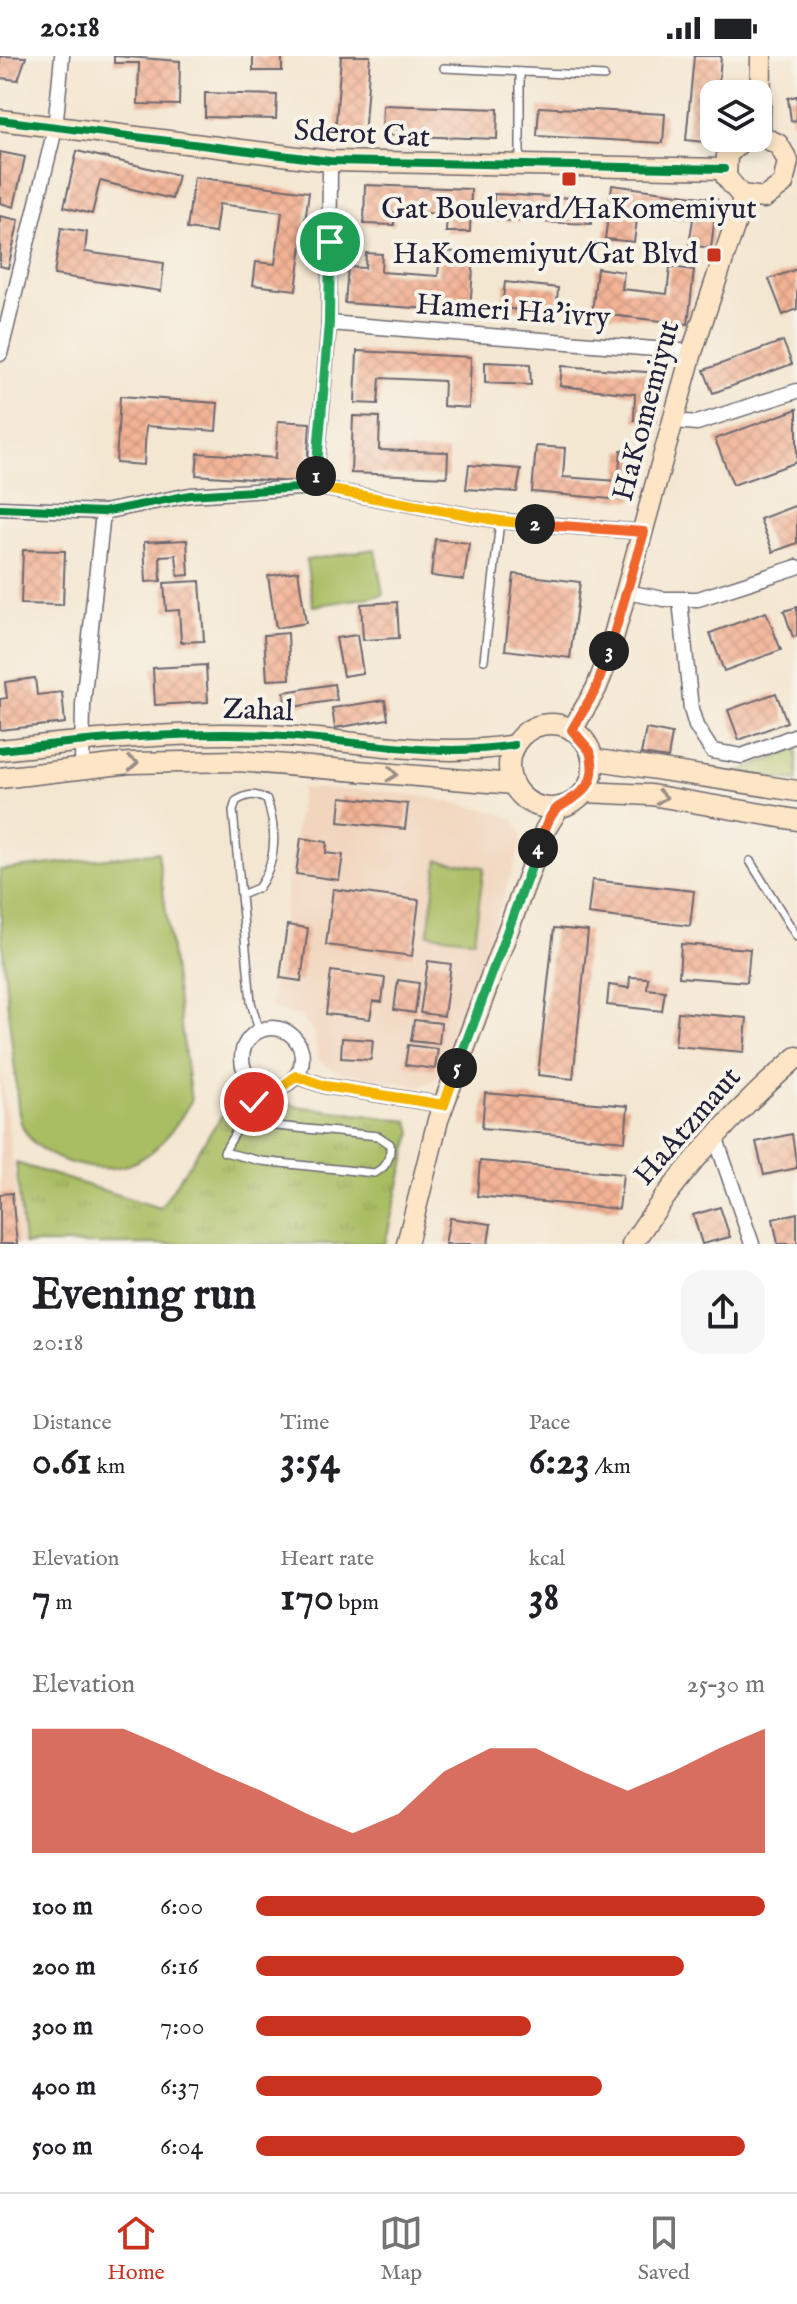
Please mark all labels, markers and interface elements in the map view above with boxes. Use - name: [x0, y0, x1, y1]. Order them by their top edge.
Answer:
- text: 20:18: [40, 9, 100, 47]
- map controls: [700, 80, 772, 152]
- button: layers: [700, 80, 772, 152]
- street label: Sderot Gat: [293, 112, 431, 158]
- marker: Gat Boulevard/HaKomemiyut: [560, 170, 578, 188]
- place label: Gat Boulevard/HaKomemiyut: [381, 191, 757, 229]
- pin: [296, 208, 364, 276]
- icon: arrive: [308, 220, 352, 264]
- place label: HaKomemiyut/Gat Blvd: [392, 236, 699, 274]
- marker: HaKomemiyut/Gat Blvd: [705, 246, 723, 264]
- street label: Hameri Ha'ivry: [414, 286, 612, 338]
- street label: HaKomemiyut: [605, 317, 689, 505]
- pin: 1: [296, 456, 336, 496]
- text: 1: [312, 462, 320, 490]
- pin: 2: [515, 504, 555, 544]
- text: 2: [530, 510, 540, 538]
- pin: 3: [589, 631, 629, 671]
- text: 3: [605, 637, 613, 665]
- street label: Zahal: [222, 691, 295, 731]
- one-way arrow: [127, 755, 140, 772]
- one-way arrow: [386, 765, 399, 782]
- one-way arrow: [655, 788, 669, 805]
- pin: 4: [518, 828, 558, 868]
- text: 4: [533, 834, 543, 862]
- pin: 5: [437, 1048, 477, 1088]
- text: 5: [453, 1054, 461, 1082]
- street label: HaAtzmaut: [626, 1060, 750, 1194]
- pin: [220, 1068, 288, 1136]
- icon: check: [232, 1080, 276, 1124]
- text: Evening run: [32, 1268, 256, 1324]
- button: share: [681, 1270, 765, 1354]
- text: 20:18: [32, 1326, 84, 1359]
- text: Distance: [32, 1409, 112, 1437]
- text: Time: [280, 1409, 329, 1437]
- text: Pace: [529, 1409, 570, 1437]
- text: 0.61: [32, 1437, 92, 1488]
- text: 3:54: [280, 1437, 340, 1488]
- text: 6:23: [529, 1437, 590, 1488]
- text: km: [92, 1453, 125, 1481]
- text: /km: [590, 1453, 631, 1481]
- text: Elevation: [32, 1545, 119, 1573]
- text: Heart rate: [280, 1545, 374, 1573]
- text: kcal: [529, 1545, 565, 1573]
- text: 7: [32, 1573, 51, 1624]
- text: 170: [280, 1573, 334, 1624]
- text: 38: [529, 1573, 559, 1624]
- text: m: [51, 1589, 73, 1617]
- text: bpm: [334, 1589, 379, 1617]
- text: Elevation: [32, 1668, 135, 1701]
- text: 25–30 m: [687, 1668, 765, 1701]
- text: 100 m: [32, 1890, 93, 1923]
- text: 6:00: [160, 1890, 203, 1923]
- text: 200 m: [32, 1950, 96, 1983]
- text: 6:16: [160, 1950, 198, 1983]
- text: 300 m: [32, 2010, 93, 2043]
- text: 7:00: [160, 2010, 205, 2043]
- text: 400 m: [32, 2070, 96, 2103]
- text: 6:37: [160, 2070, 200, 2103]
- text: 500 m: [32, 2130, 93, 2163]
- text: 6:04: [160, 2130, 203, 2163]
- tab: Home: [107, 2211, 165, 2287]
- tab: Map: [379, 2211, 423, 2287]
- tab: Saved: [638, 2211, 690, 2287]

